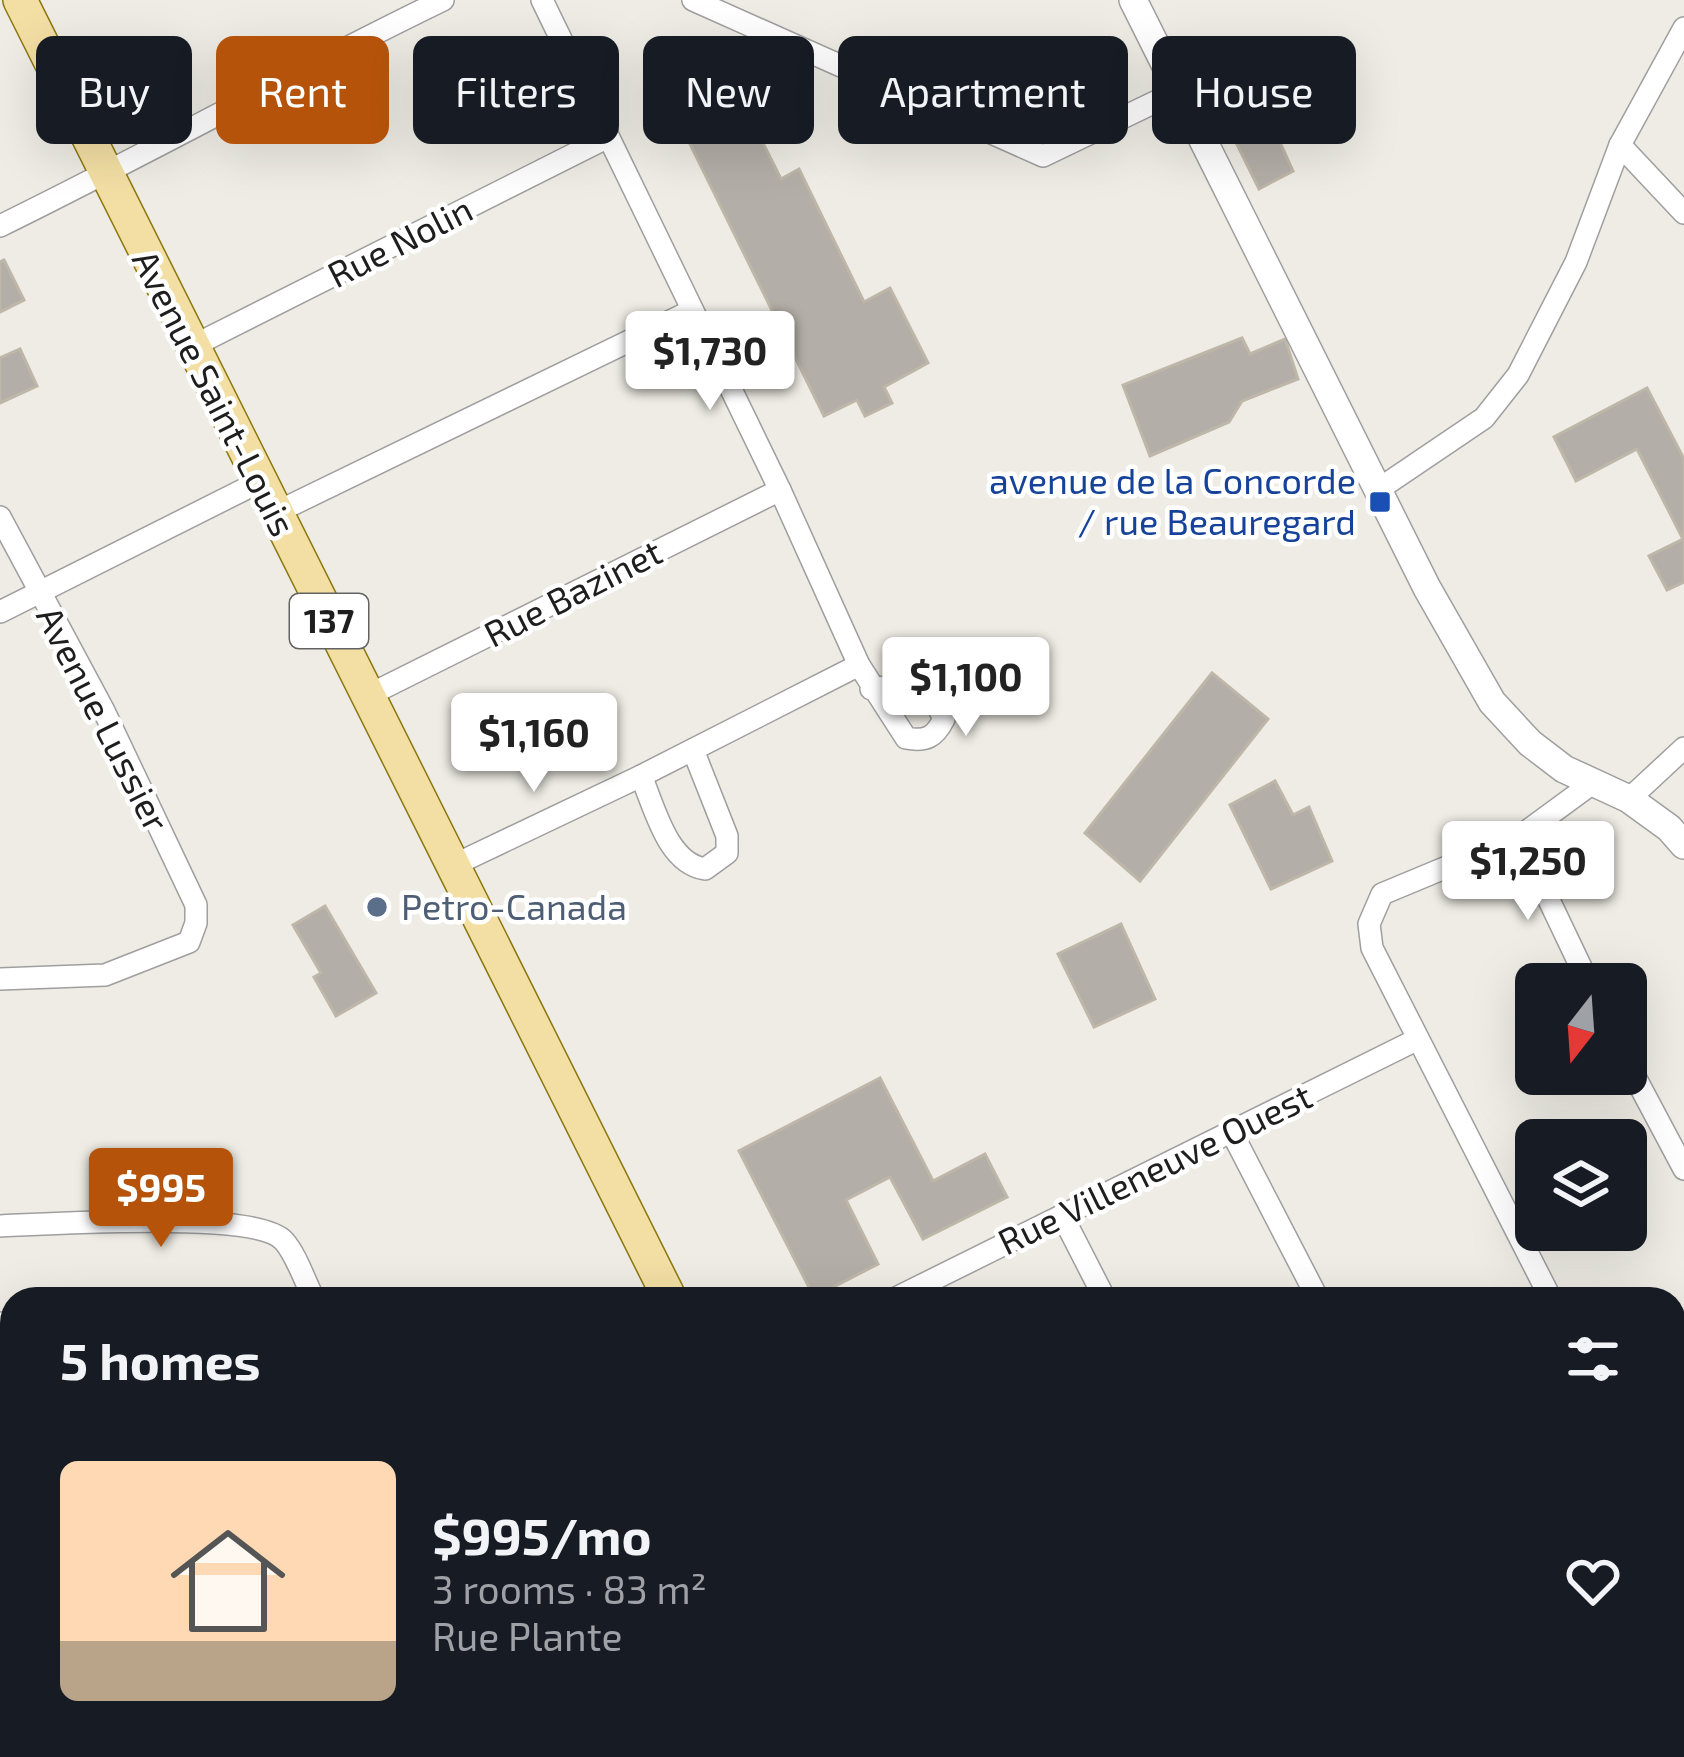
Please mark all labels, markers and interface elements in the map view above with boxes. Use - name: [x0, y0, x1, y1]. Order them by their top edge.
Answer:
- chip: Buy: [36, 36, 192, 144]
- chip: Rent: [216, 36, 389, 144]
- chip: Filters: [413, 36, 619, 144]
- chip: New: [643, 36, 814, 144]
- chip: Apartment: [838, 36, 1128, 144]
- chip: House: [1152, 36, 1356, 144]
- street label: Rue Nolin: [320, 186, 479, 295]
- street label: Avenue Saint-Louis: [125, 242, 306, 542]
- pin: $1,730: [612, 311, 808, 413]
- text: $1,730: [653, 326, 767, 373]
- place label: avenue de la Concorde / rue Beauregard: [989, 458, 1356, 542]
- marker: avenue de la Concorde / rue Beauregard: [1367, 489, 1393, 515]
- street label: Rue Bazinet: [476, 529, 668, 655]
- road number: 137: [290, 594, 368, 648]
- street label: Avenue Lussier: [29, 599, 180, 838]
- pin: $1,100: [868, 637, 1064, 739]
- text: $1,100: [909, 652, 1023, 699]
- pin: $1,160: [436, 693, 632, 795]
- text: $1,160: [478, 708, 590, 755]
- pin: $1,250: [1430, 821, 1626, 923]
- text: $1,250: [1469, 836, 1587, 883]
- place label: Petro-Canada: [401, 884, 627, 927]
- marker: Petro-Canada: [364, 894, 390, 920]
- north arrow: [1515, 963, 1647, 1095]
- map controls: [1515, 963, 1647, 1251]
- street label: Rue Villeneuve Ouest: [990, 1073, 1318, 1262]
- button: layers: [1515, 1119, 1647, 1251]
- pin: $995: [90, 1148, 232, 1250]
- text: $995: [116, 1163, 206, 1210]
- icon: filters: [1560, 1326, 1626, 1392]
- text: 5 homes: [60, 1329, 261, 1390]
- text: $995/mo: [432, 1504, 651, 1565]
- icon: home: [156, 1509, 300, 1653]
- icon: heart: [1560, 1548, 1626, 1614]
- text: 3 rooms · 83 m²: [432, 1565, 707, 1612]
- text: Rue Plante: [432, 1612, 622, 1659]

